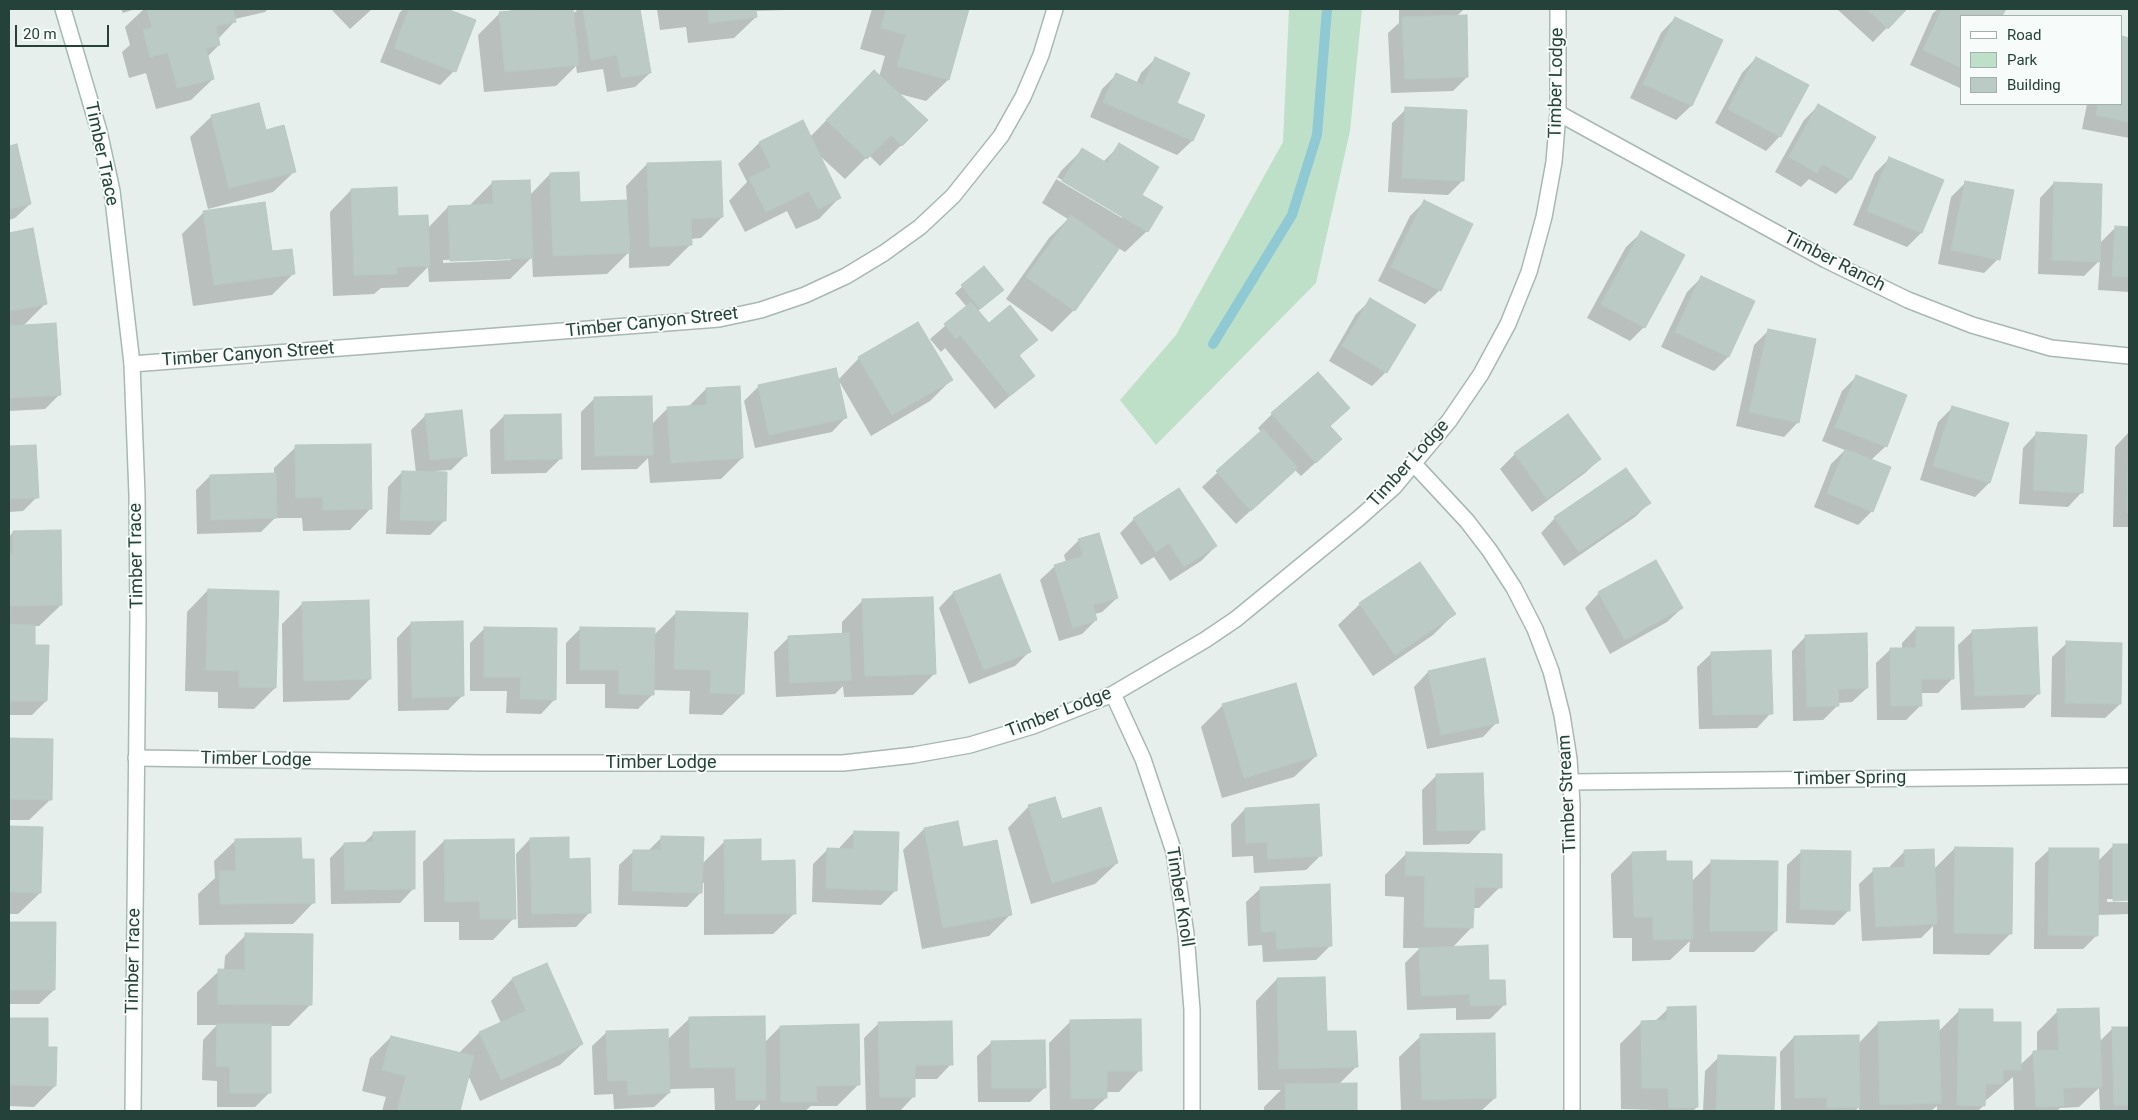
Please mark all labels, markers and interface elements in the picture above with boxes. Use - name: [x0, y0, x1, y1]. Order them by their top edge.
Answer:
- scale bar: [18, 15, 111, 47]
- legend: [1960, 15, 2123, 105]
- text: 20 m: [23, 25, 57, 43]
- text: Road: [2007, 26, 2041, 44]
- street label: Timber Lodge: [1545, 27, 1569, 139]
- text: Park: [2007, 51, 2037, 69]
- text: Building: [2007, 76, 2061, 94]
- street label: Timber Trace: [79, 100, 123, 208]
- street label: Timber Ranch: [1780, 227, 1888, 297]
- street label: Timber Canyon Street: [565, 303, 739, 343]
- street label: Timber Canyon Street: [161, 338, 335, 372]
- street label: Timber Lodge: [1364, 416, 1454, 512]
- street label: Timber Trace: [125, 503, 149, 609]
- street label: Timber Lodge: [1003, 683, 1115, 743]
- street label: Timber Stream: [1554, 734, 1582, 854]
- street label: Timber Lodge: [200, 748, 312, 772]
- street label: Timber Lodge: [606, 752, 716, 774]
- street label: Timber Spring: [1794, 767, 1906, 791]
- street label: Timber Knoll: [1160, 845, 1198, 949]
- street label: Timber Trace: [122, 908, 146, 1014]

